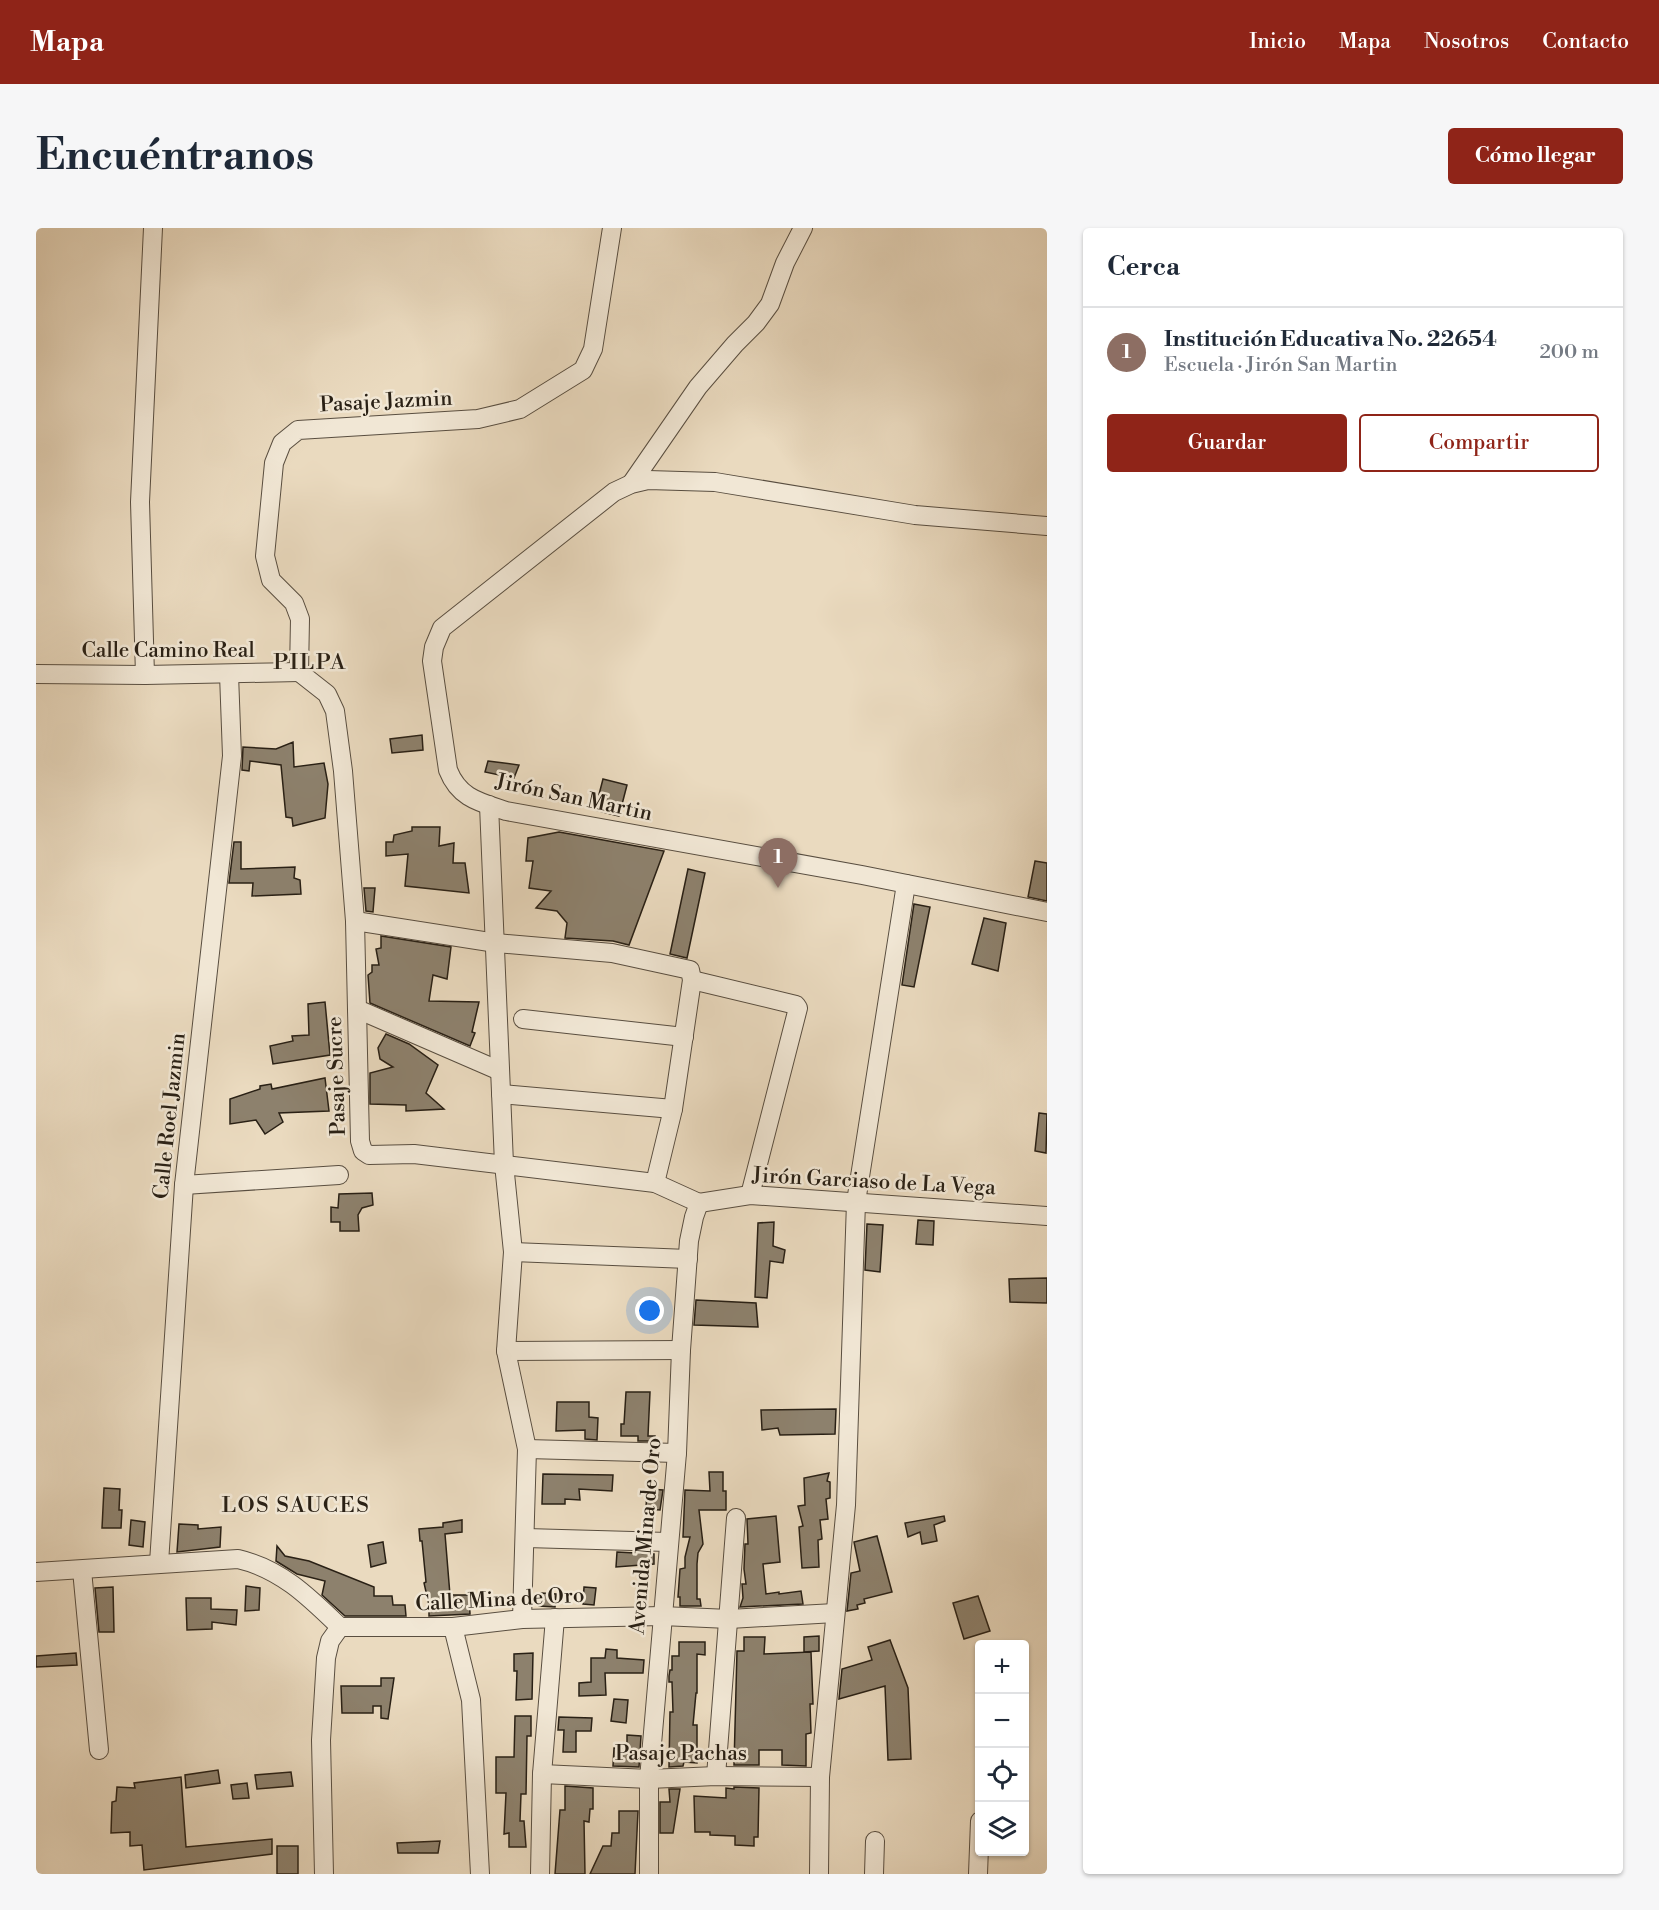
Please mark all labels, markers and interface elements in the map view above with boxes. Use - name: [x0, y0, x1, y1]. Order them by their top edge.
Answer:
- text: Mapa: [30, 25, 104, 60]
- text: Inicio: [1249, 29, 1306, 55]
- text: Mapa: [1339, 29, 1391, 55]
- text: Nosotros: [1424, 29, 1509, 55]
- text: Contacto: [1542, 29, 1629, 55]
- button: Cómo llegar: [1448, 128, 1623, 184]
- text: Encuéntranos: [36, 130, 314, 183]
- text: Cerca: [1107, 251, 1180, 283]
- text: Institución Educativa No. 22654: [1164, 326, 1497, 353]
- text: 1: [1122, 340, 1131, 365]
- text: 200 m: [1539, 340, 1599, 365]
- text: Escuela · Jirón San Martin: [1164, 353, 1398, 378]
- street label: Pasaje Jazmin: [319, 386, 454, 418]
- button: Guardar: [1107, 414, 1347, 472]
- button: Compartir: [1359, 414, 1599, 472]
- street label: Calle Camino Real: [81, 638, 255, 664]
- district label: PILPA: [273, 649, 347, 676]
- street label: Jirón San Martin: [492, 769, 655, 827]
- pin: 1: [758, 838, 798, 888]
- street label: Pasaje Sucre: [322, 1016, 352, 1136]
- street label: Calle Roel Jazmin: [148, 1031, 192, 1200]
- street label: Jirón Garciaso de La Vega: [751, 1163, 997, 1201]
- your location: [635, 1296, 664, 1325]
- street label: Avenida Mina de Oro: [624, 1437, 668, 1636]
- district label: LOS SAUCES: [222, 1492, 370, 1519]
- street label: Calle Mina de Oro: [415, 1583, 585, 1617]
- map controls: [975, 1640, 1029, 1856]
- button: +: [975, 1640, 1029, 1694]
- button: −: [975, 1694, 1029, 1748]
- street label: Pasaje Pachas: [615, 1741, 747, 1767]
- button: locate: [975, 1748, 1029, 1802]
- button: layers: [975, 1802, 1029, 1856]

